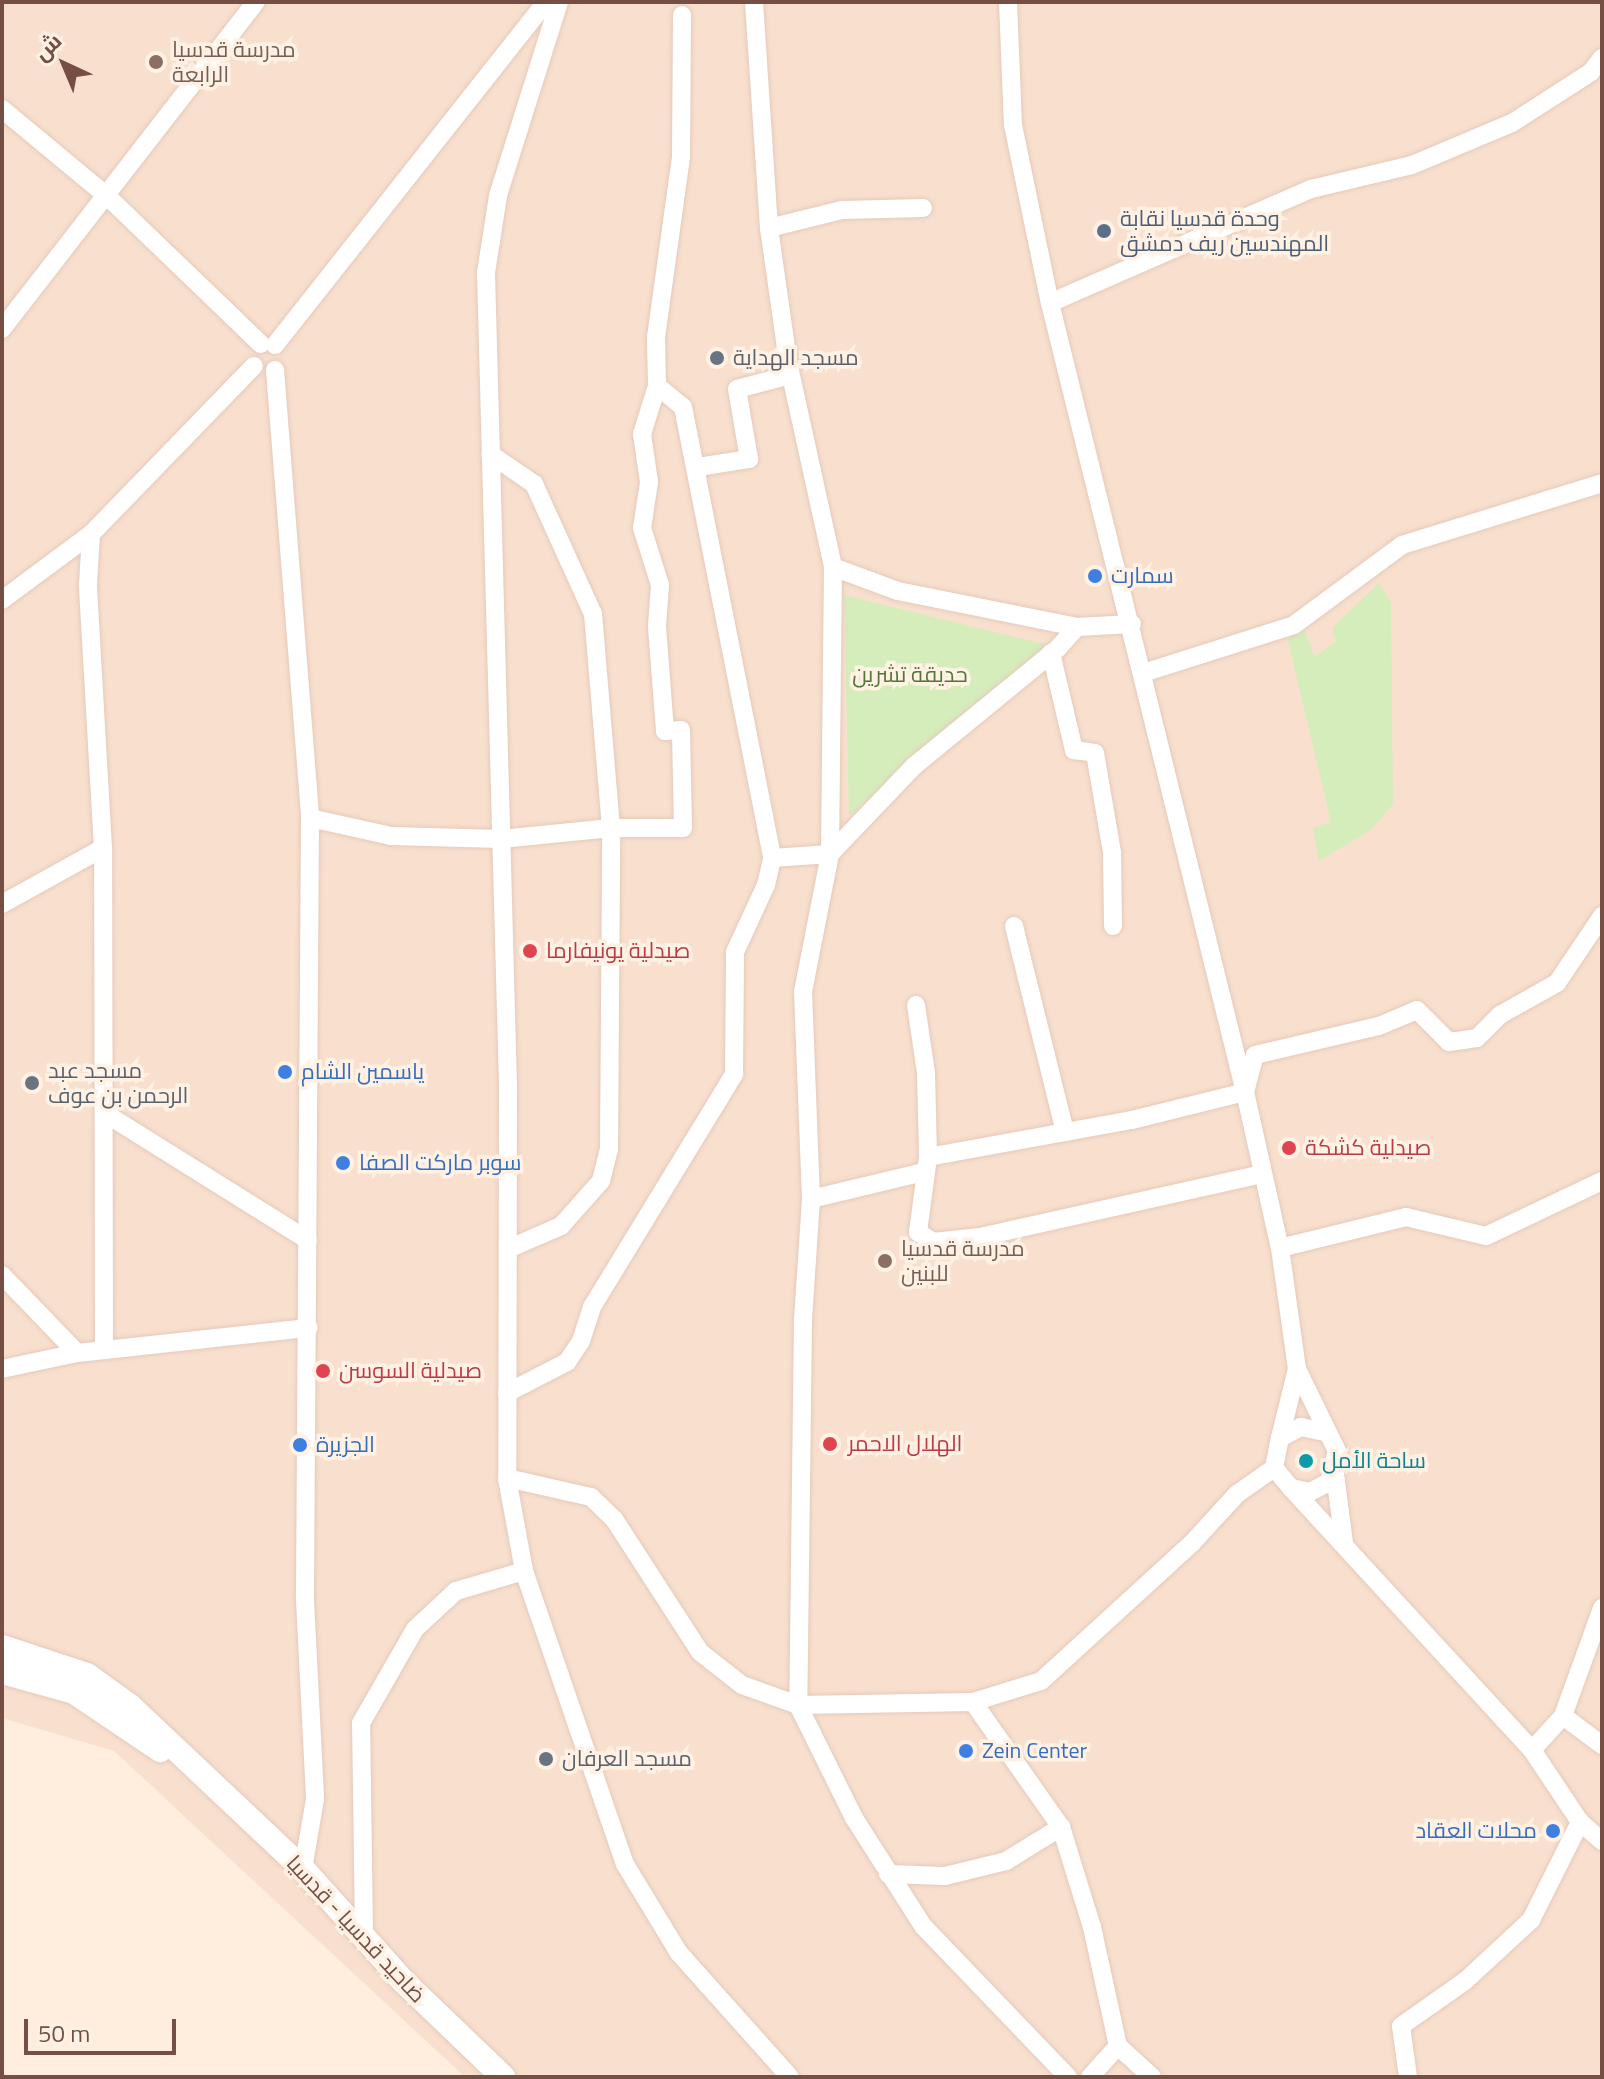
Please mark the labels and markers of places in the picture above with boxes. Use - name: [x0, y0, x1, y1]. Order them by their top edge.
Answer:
- place label: مدرسة قدسيا الرابعة: [172, 36, 296, 88]
- marker: مدرسة قدسيا الرابعة: [147, 53, 165, 71]
- place label: وحدة قدسيا نقابة المهندسين ريف دمشق: [1120, 205, 1329, 256]
- marker: وحدة قدسيا نقابة المهندسين ريف دمشق: [1095, 222, 1113, 240]
- place label: مسجد الهداية: [733, 345, 859, 371]
- marker: مسجد الهداية: [708, 349, 726, 367]
- place label: سمارت: [1111, 563, 1174, 589]
- marker: سمارت: [1086, 567, 1104, 585]
- place label: صيدلية يونيفارما: [546, 938, 690, 964]
- marker: صيدلية يونيفارما: [521, 942, 539, 960]
- place label: مسجد عبد الرحمن بن عوف: [48, 1057, 188, 1108]
- place label: ياسمين الشام: [301, 1059, 424, 1085]
- marker: ياسمين الشام: [276, 1063, 294, 1081]
- marker: مسجد عبد الرحمن بن عوف: [23, 1074, 41, 1092]
- place label: صيدلية كشكة: [1305, 1135, 1431, 1161]
- marker: صيدلية كشكة: [1280, 1139, 1298, 1157]
- place label: سوبر ماركت الصفا: [359, 1150, 521, 1176]
- marker: سوبر ماركت الصفا: [334, 1154, 352, 1172]
- place label: مدرسة قدسيا للبنين: [901, 1235, 1025, 1286]
- marker: مدرسة قدسيا للبنين: [876, 1252, 894, 1270]
- place label: صيدلية السوسن: [339, 1358, 482, 1384]
- marker: صيدلية السوسن: [314, 1362, 332, 1380]
- place label: الهلال الاحمر: [848, 1431, 962, 1457]
- place label: الجزيرة: [316, 1432, 375, 1458]
- marker: الهلال الاحمر: [819, 1433, 841, 1455]
- marker: الجزيرة: [291, 1436, 309, 1454]
- place label: ساحة الأمل: [1322, 1448, 1426, 1474]
- marker: ساحة الأمل: [1297, 1452, 1315, 1470]
- place label: Zein Center: [982, 1738, 1087, 1764]
- marker: Zein Center: [957, 1742, 975, 1760]
- place label: مسجد العرفان: [562, 1746, 692, 1772]
- marker: مسجد العرفان: [537, 1750, 555, 1768]
- place label: محلات العقاد: [1415, 1818, 1537, 1844]
- marker: محلات العقاد: [1544, 1822, 1562, 1840]

